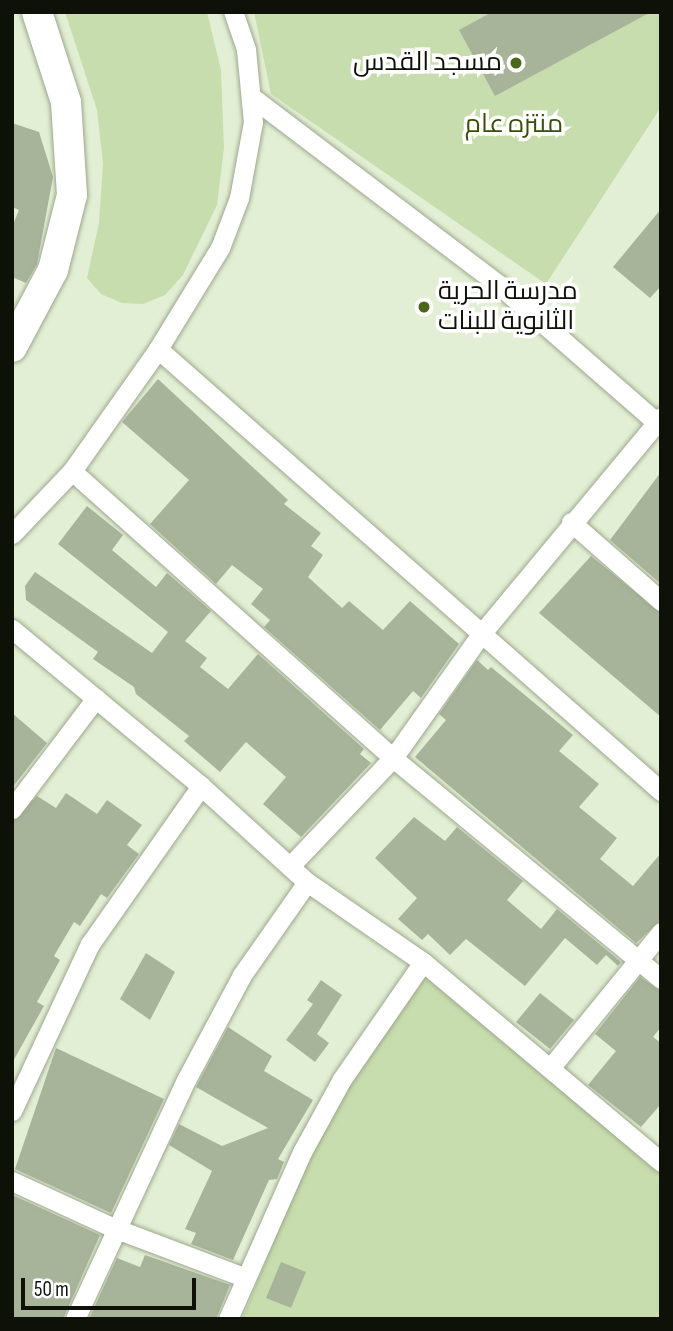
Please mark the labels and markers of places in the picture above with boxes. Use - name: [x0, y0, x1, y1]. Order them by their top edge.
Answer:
- place label: مسجد القدس: [353, 47, 502, 79]
- marker: مسجد القدس: [508, 55, 524, 71]
- place label: مدرسة الحرية الثانوية للبنات: [438, 276, 578, 338]
- marker: مدرسة الحرية الثانوية للبنات: [416, 299, 432, 315]

